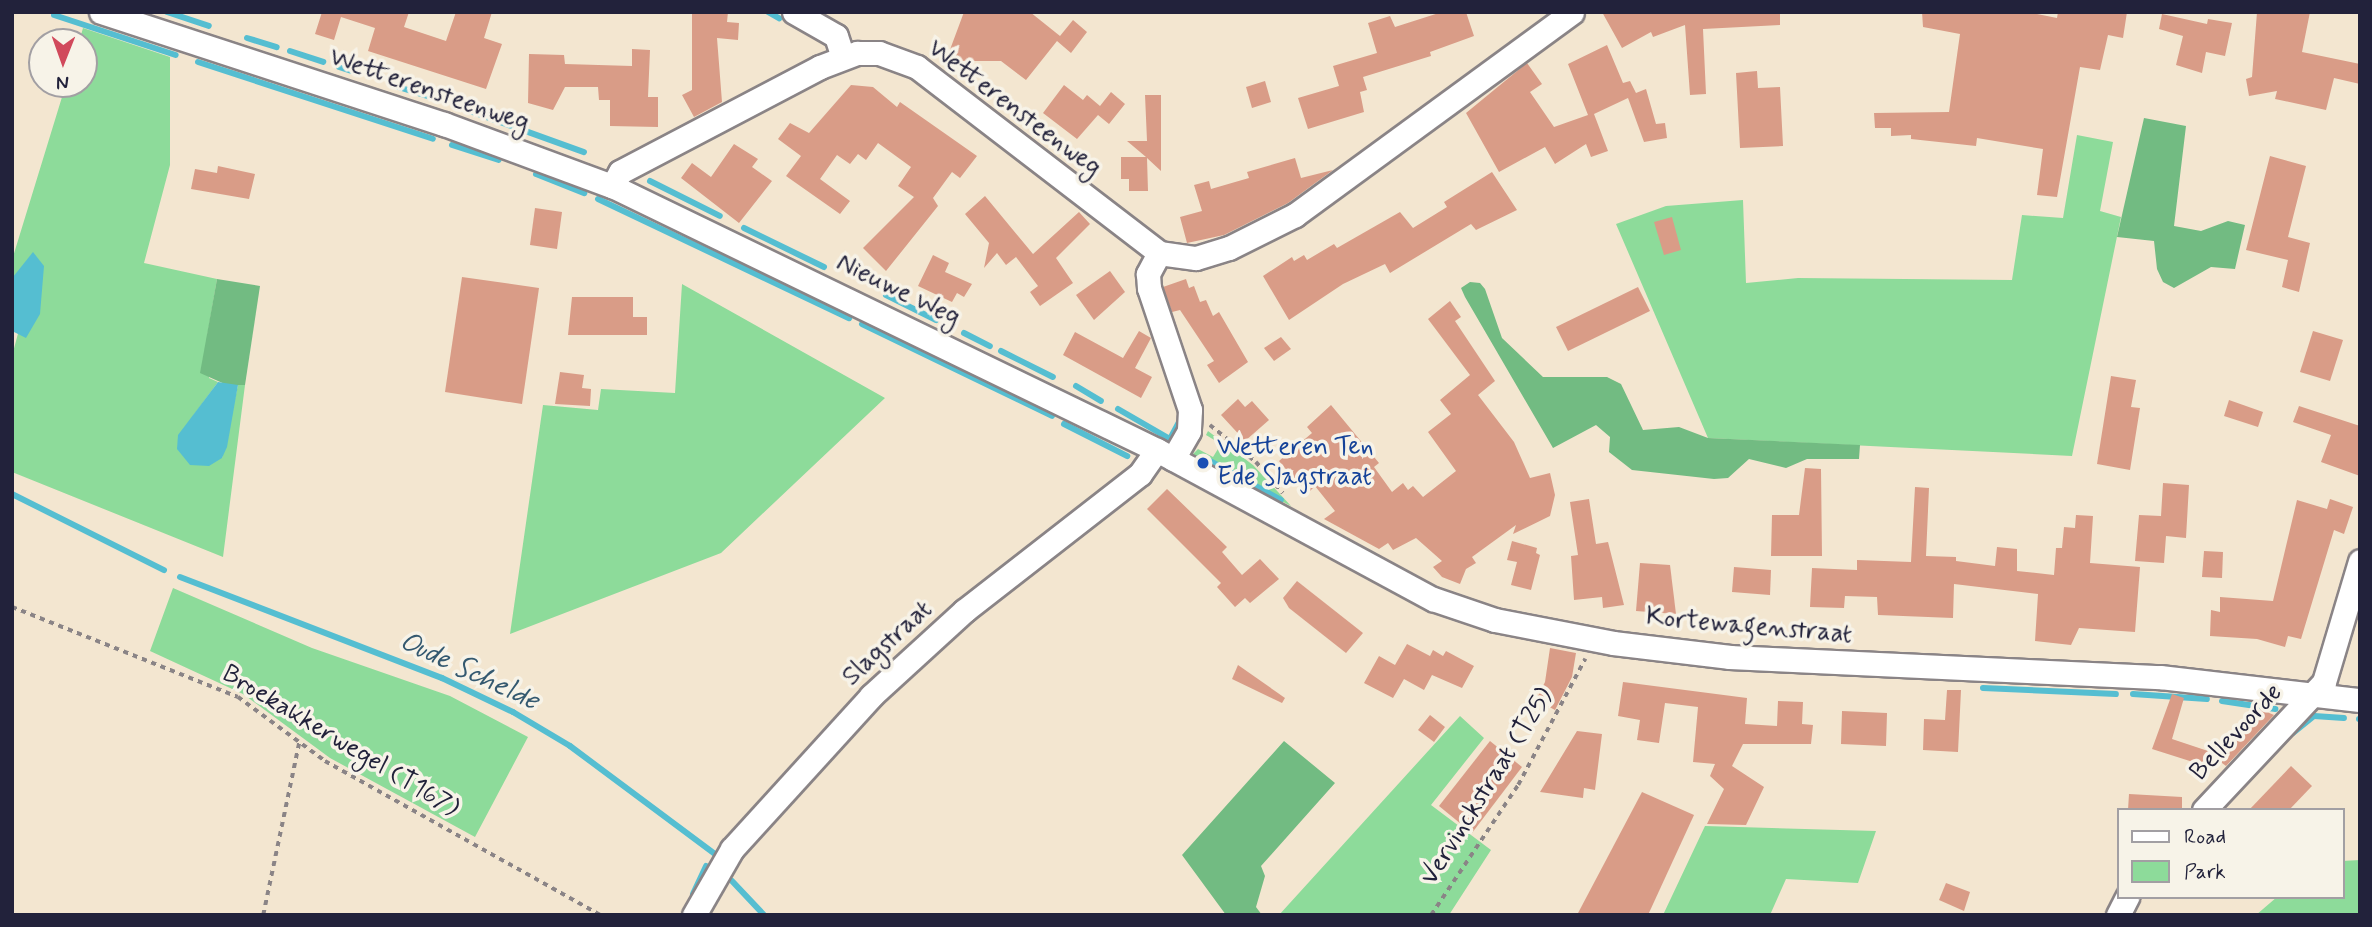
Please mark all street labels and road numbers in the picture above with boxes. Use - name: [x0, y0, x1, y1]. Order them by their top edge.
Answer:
- street label: Wetterensteenweg: [921, 34, 1107, 184]
- street label: Wetterensteenweg: [325, 42, 533, 140]
- street label: Nieuwe Weg: [831, 247, 965, 335]
- street label: Slagstraat: [837, 595, 939, 693]
- street label: Kortewagenstraat: [1645, 602, 1853, 652]
- street label: Broekakkerwegel (T167): [216, 659, 464, 825]
- street label: Bellevoorde: [2184, 678, 2290, 788]
- street label: Vervinckstraat (T25): [1415, 683, 1561, 891]

